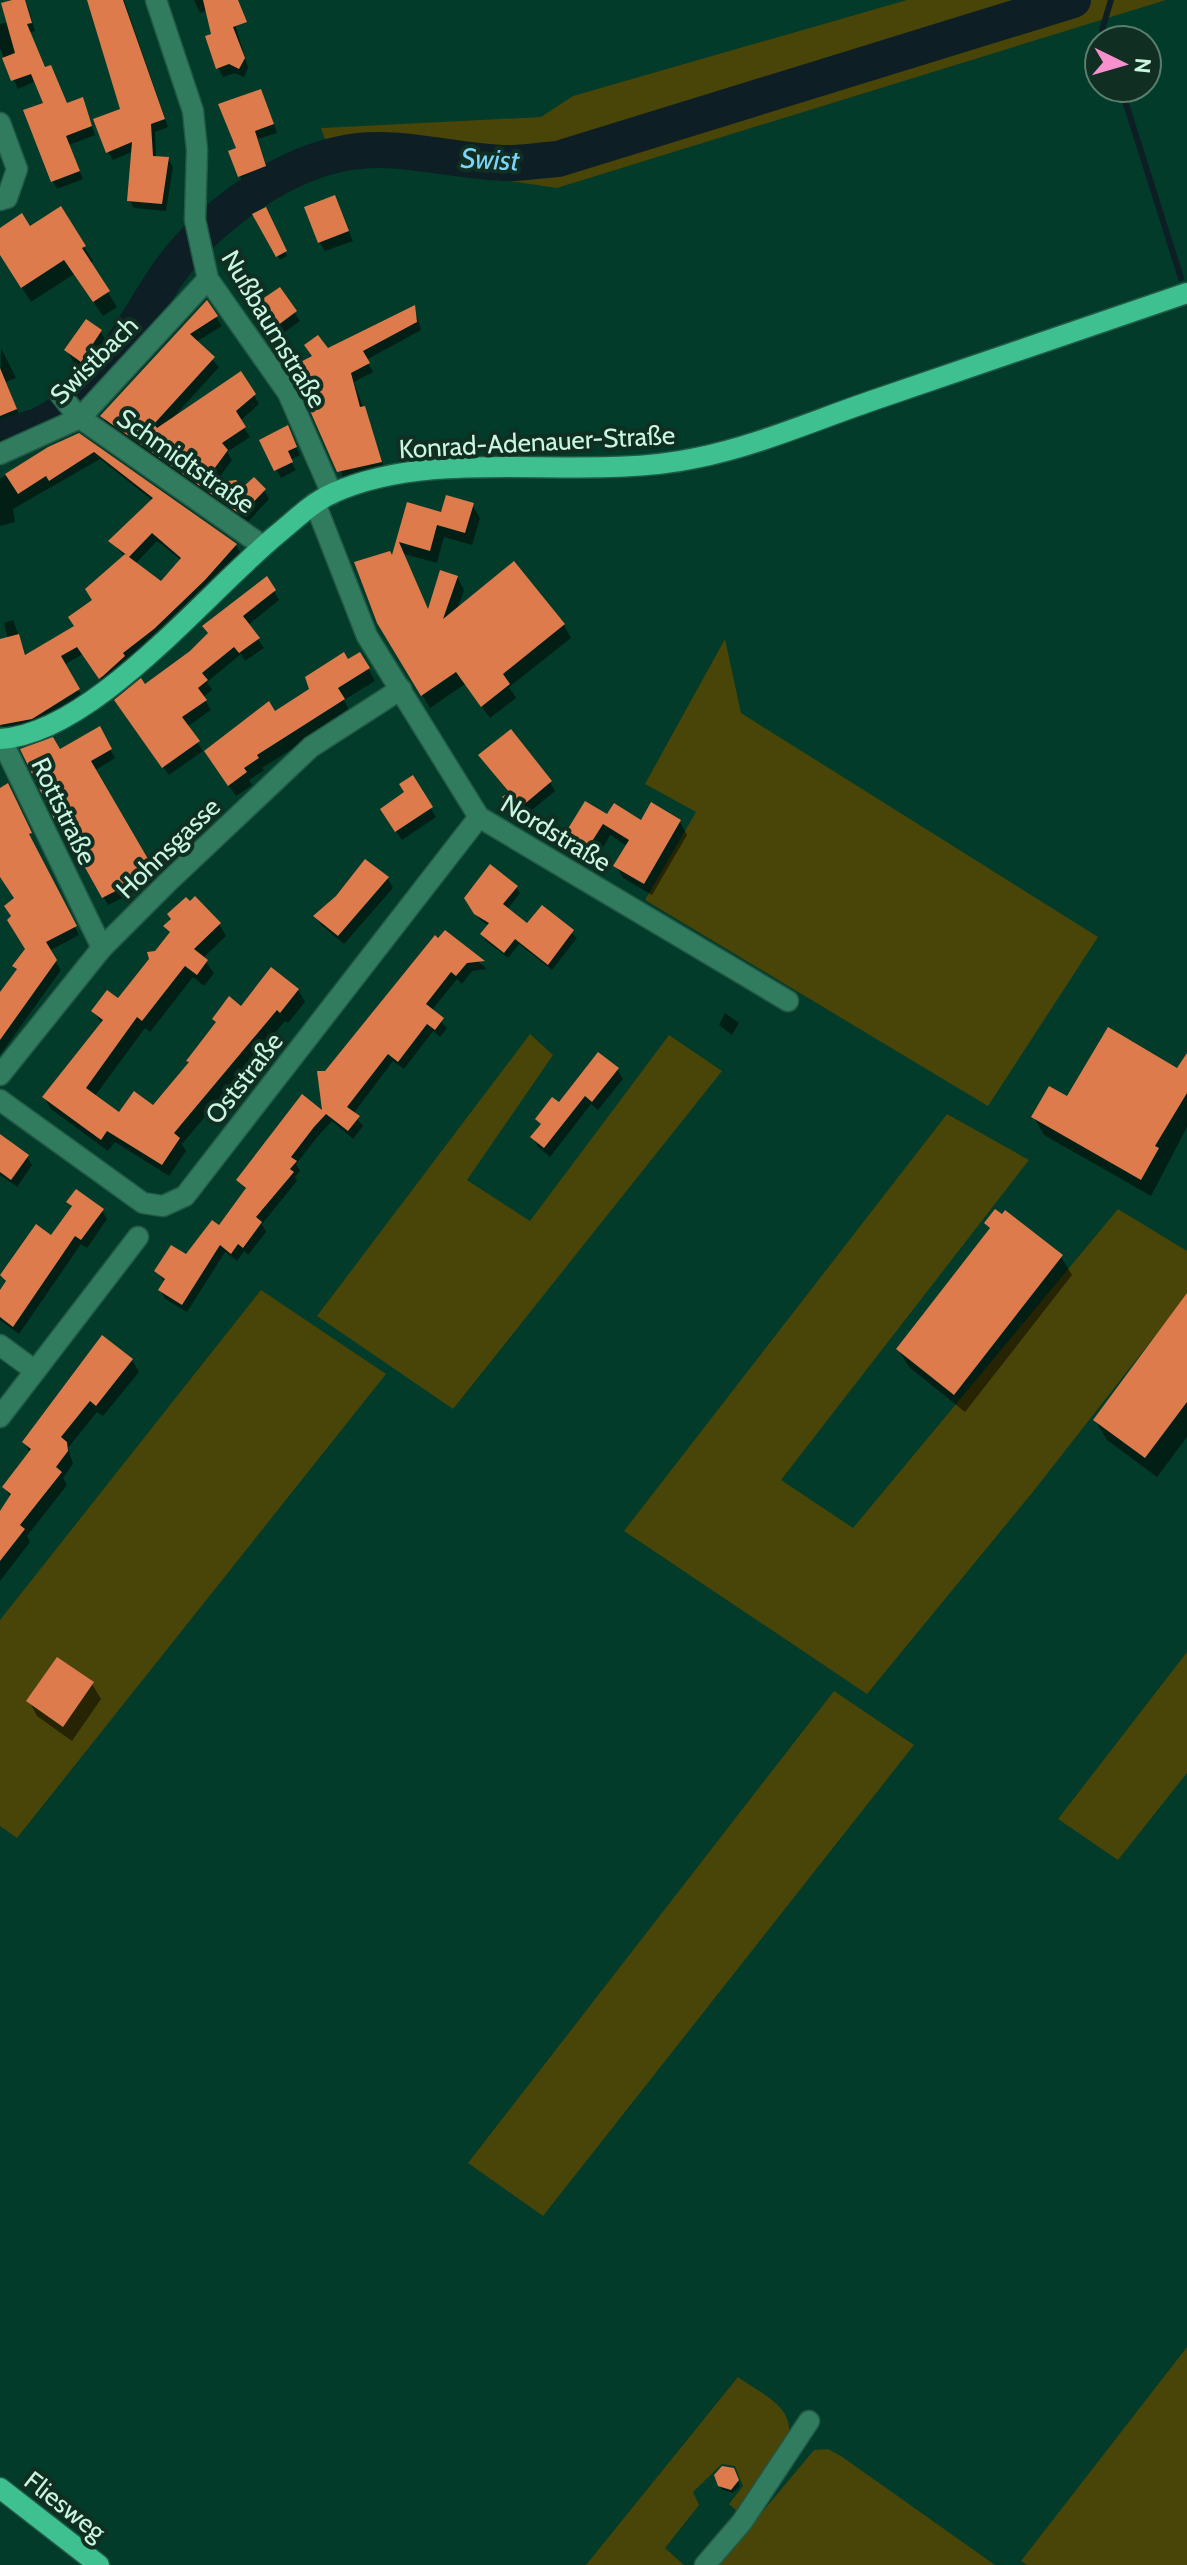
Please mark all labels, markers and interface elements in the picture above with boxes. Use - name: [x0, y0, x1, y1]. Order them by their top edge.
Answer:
- north arrow: [1083, 24, 1163, 104]
- text: N: [1128, 57, 1157, 75]
- water label: Swist: [460, 140, 521, 178]
- street label: Nußbaumstraße: [214, 244, 334, 414]
- street label: Swistbach: [43, 309, 145, 411]
- street label: Schmidtstraße: [111, 402, 261, 520]
- street label: Konrad-Adenauer-Straße: [398, 419, 676, 465]
- street label: Rottstraße: [24, 752, 104, 870]
- street label: Nordstraße: [495, 788, 617, 878]
- street label: Hohnsgasse: [109, 791, 227, 905]
- street label: Oststraße: [198, 1026, 290, 1130]
- street label: Fliesweg: [18, 2464, 113, 2548]

